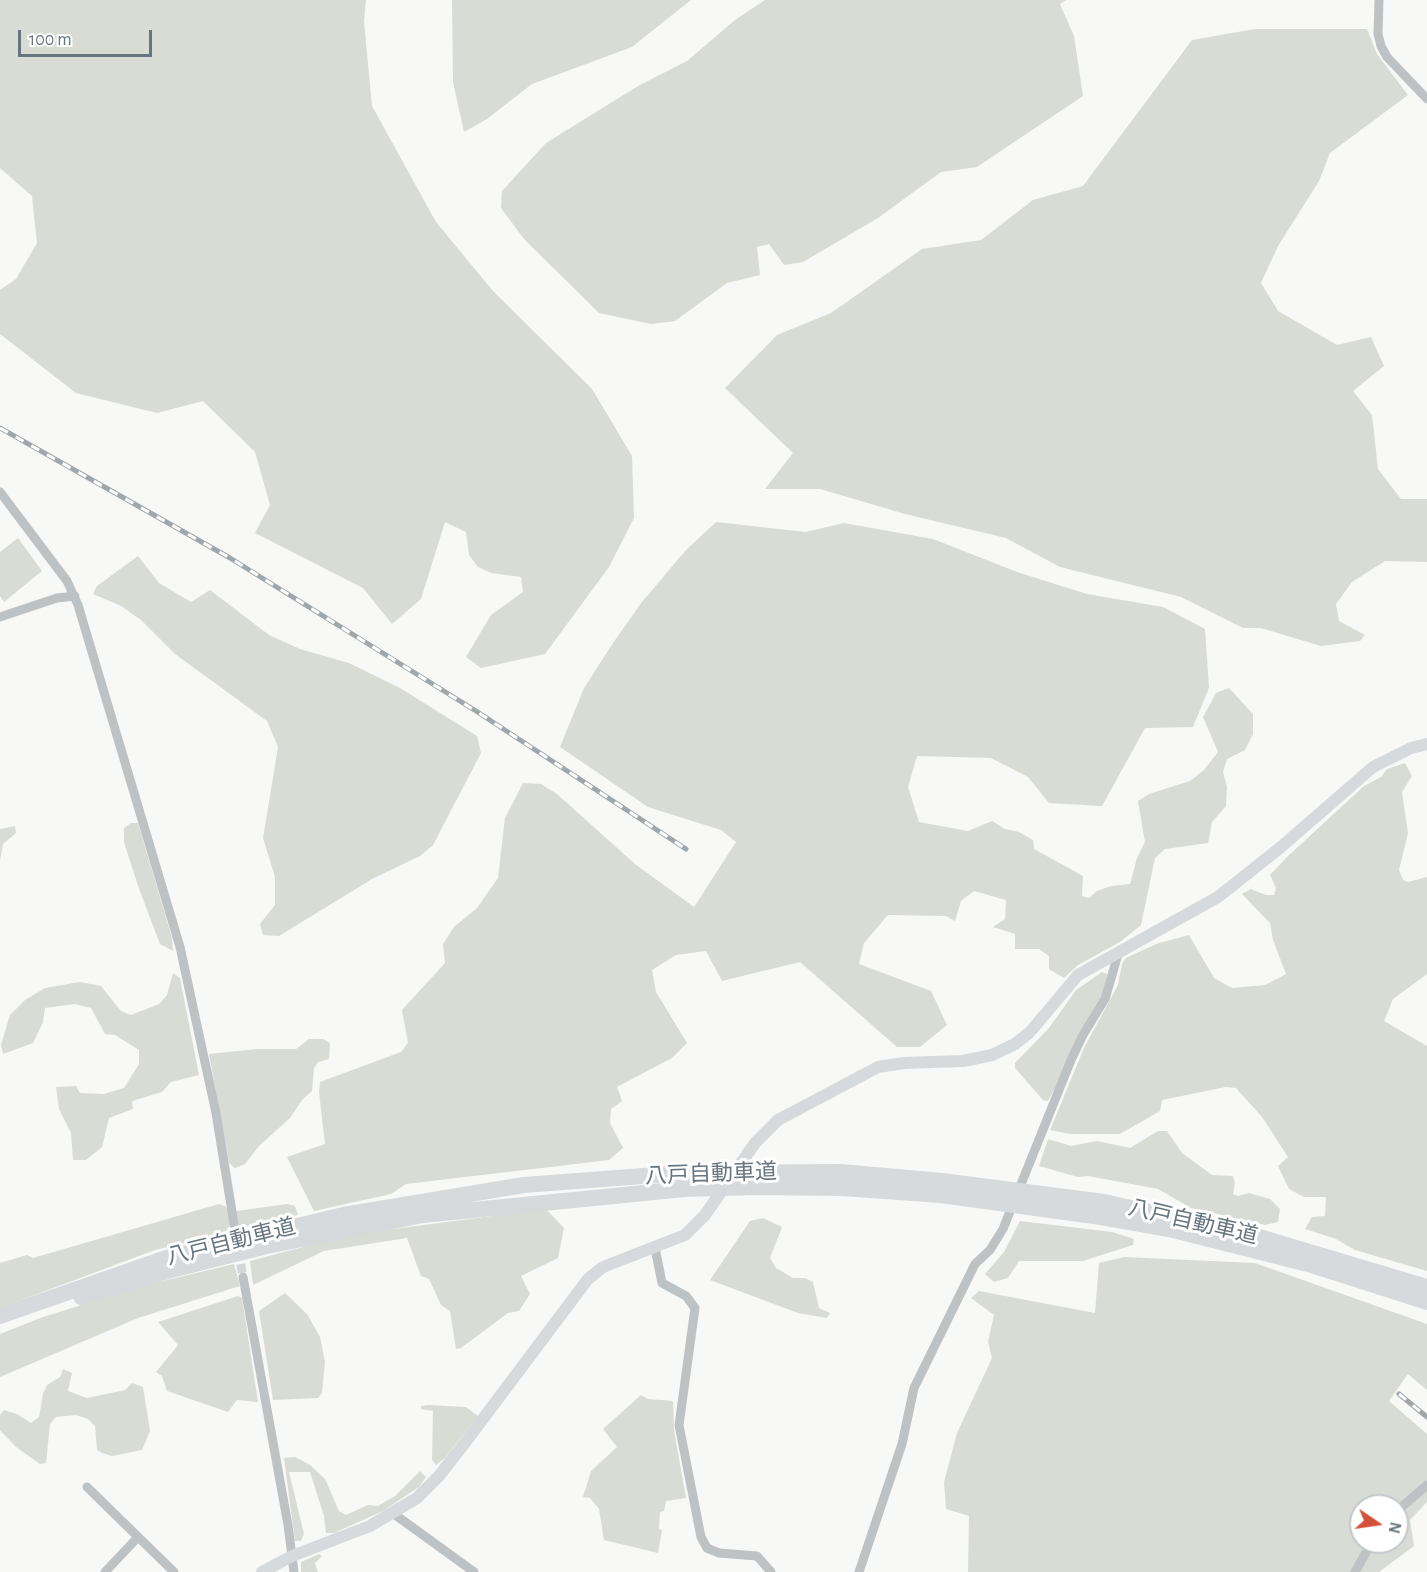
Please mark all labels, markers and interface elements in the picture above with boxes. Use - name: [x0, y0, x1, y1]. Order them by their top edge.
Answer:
- scale bar: [21, 18, 154, 56]
- text: 100 m: [29, 31, 72, 49]
- street label: 八戸自動車道: [645, 1159, 777, 1189]
- street label: 八戸自動車道: [1126, 1194, 1260, 1250]
- street label: 八戸自動車道: [164, 1213, 298, 1271]
- north arrow: [1349, 1494, 1409, 1554]
- text: N: [1386, 1520, 1404, 1535]

